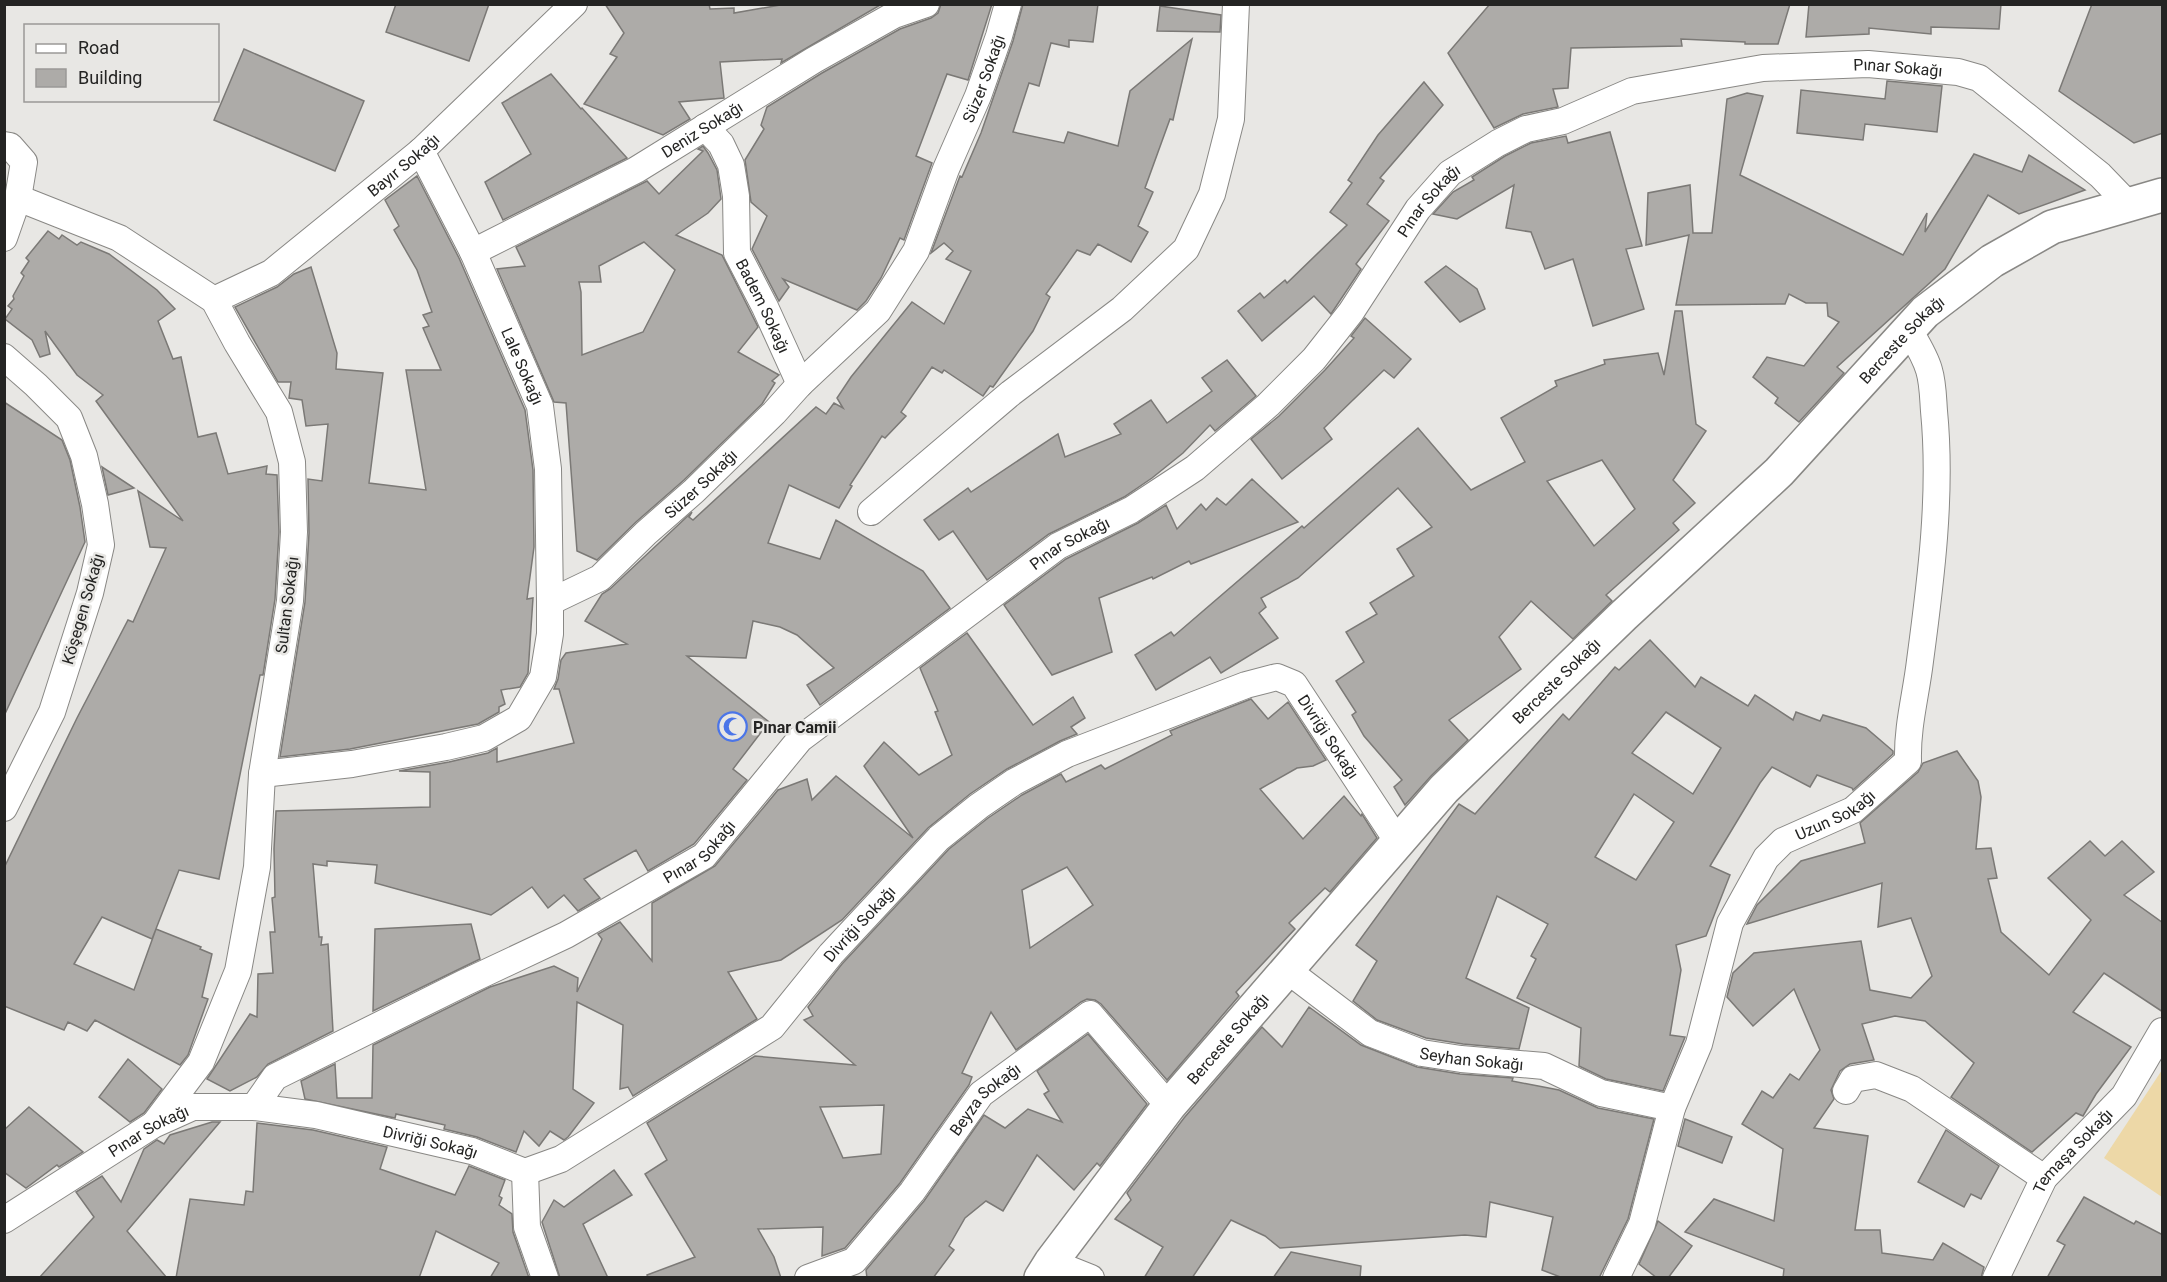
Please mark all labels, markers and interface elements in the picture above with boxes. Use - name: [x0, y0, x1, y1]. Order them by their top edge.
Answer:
- legend: [24, 24, 219, 102]
- street label: Süzer Sokağı: [958, 32, 1008, 125]
- text: Road: [78, 37, 119, 58]
- street label: Pınar Sokağı: [1853, 54, 1943, 80]
- text: Building: [78, 67, 142, 88]
- street label: Deniz Sokağı: [658, 97, 746, 162]
- street label: Bayır Sokağı: [364, 129, 443, 200]
- street label: Pınar Sokağı: [1393, 160, 1463, 240]
- street label: Badem Sokağı: [732, 255, 794, 356]
- street label: Berceste Sokağı: [1855, 291, 1948, 387]
- street label: Lale Sokağı: [498, 325, 548, 407]
- street label: Süzer Sokağı: [660, 445, 741, 522]
- street label: Pınar Sokağı: [1026, 513, 1113, 574]
- street label: Köşegen Sokağı: [58, 551, 108, 667]
- street label: Sultan Sokağı: [272, 556, 302, 654]
- street label: Berceste Sokağı: [1508, 634, 1604, 727]
- street label: Divriği Sokağı: [1294, 691, 1363, 782]
- mosque icon: Pınar Camii: [716, 711, 748, 743]
- place label: Pınar Camii: [753, 718, 836, 737]
- street label: Uzun Sokağı: [1792, 786, 1879, 844]
- street label: Pınar Sokağı: [660, 816, 739, 887]
- street label: Divriği Sokağı: [819, 882, 899, 965]
- street label: Berceste Sokağı: [1183, 989, 1273, 1088]
- street label: Seyhan Sokağı: [1419, 1043, 1524, 1074]
- street label: Beyza Sokağı: [945, 1059, 1024, 1139]
- street label: Pınar Sokağı: [105, 1101, 192, 1161]
- street label: Temaşa Sokağı: [2029, 1104, 2116, 1196]
- street label: Divriği Sokağı: [381, 1121, 481, 1162]

